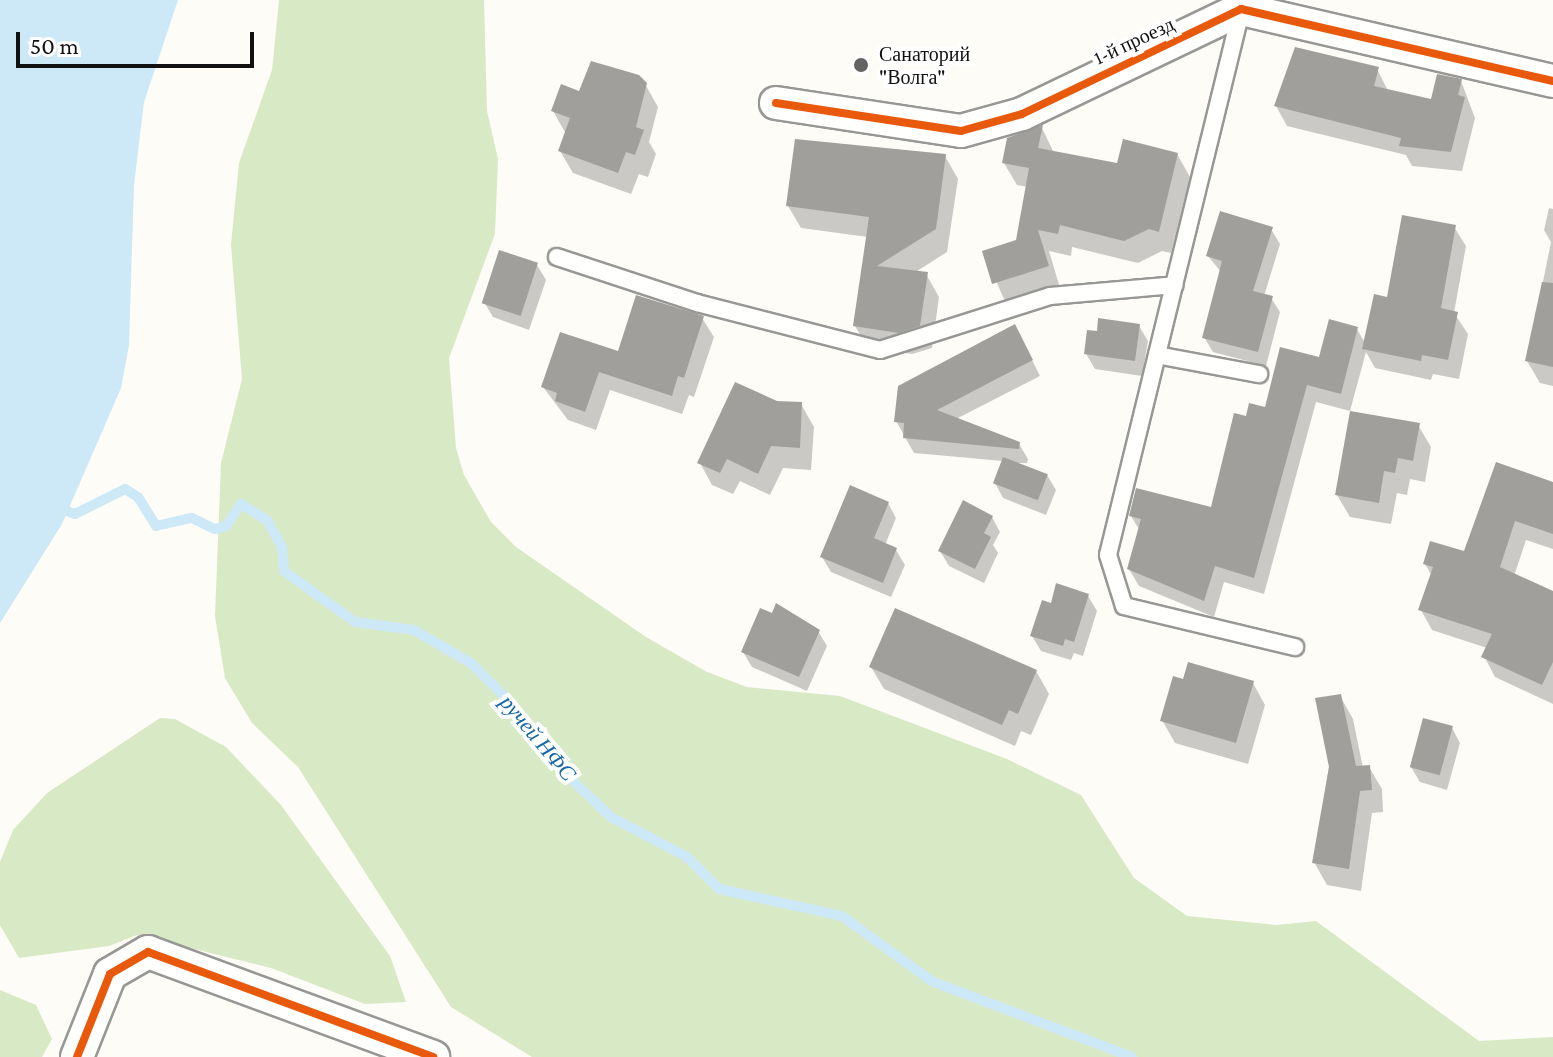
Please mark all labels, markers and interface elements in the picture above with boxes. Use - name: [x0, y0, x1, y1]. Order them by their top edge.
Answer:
- street label: 1-й проезд: [1090, 12, 1178, 70]
- scale bar: [20, 16, 258, 66]
- text: 50 m: [30, 32, 79, 59]
- place label: Санаторий "Волга": [879, 42, 970, 89]
- marker: Санаторий "Волга": [850, 54, 872, 76]
- water label: ручей НФС: [494, 690, 582, 786]

